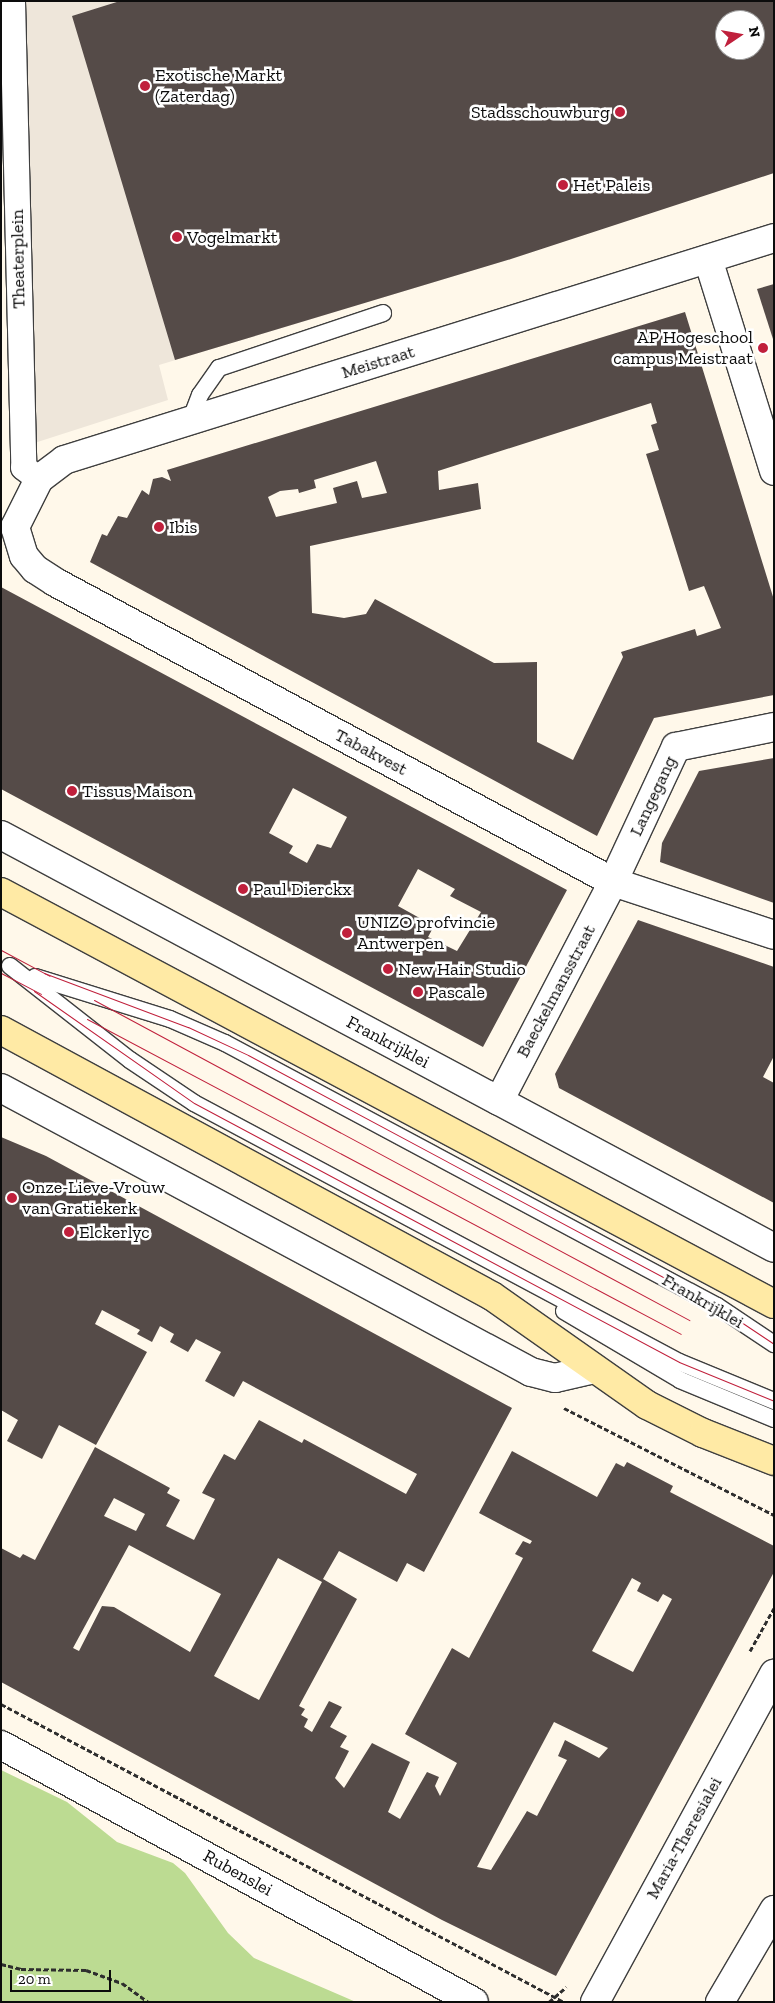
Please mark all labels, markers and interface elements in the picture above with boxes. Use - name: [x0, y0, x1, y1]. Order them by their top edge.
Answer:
- north arrow: [715, 10, 765, 60]
- text: N: [745, 25, 764, 39]
- place label: Exotische Markt (Zaterdag): [155, 65, 282, 108]
- marker: Exotische Markt (Zaterdag): [139, 80, 151, 92]
- place label: Stadsschouwburg: [471, 101, 610, 123]
- marker: Stadsschouwburg: [614, 106, 626, 118]
- place label: Het Paleis: [573, 174, 650, 196]
- marker: Het Paleis: [557, 179, 569, 191]
- street label: Theaterplein: [6, 209, 30, 309]
- place label: Vogelmarkt: [187, 226, 278, 248]
- marker: Vogelmarkt: [171, 231, 183, 243]
- place label: AP Hogeschool campus Meistraat: [613, 327, 753, 369]
- street label: Meistraat: [339, 341, 417, 383]
- marker: AP Hogeschool campus Meistraat: [757, 342, 769, 354]
- place label: Ibis: [169, 516, 197, 538]
- marker: Ibis: [153, 521, 165, 533]
- street label: Tabakvest: [331, 724, 411, 780]
- street label: Langegang: [625, 753, 681, 839]
- place label: Tissus Maison: [82, 780, 193, 802]
- marker: Tissus Maison: [66, 785, 78, 797]
- place label: Paul Dierckx: [253, 878, 352, 900]
- marker: Paul Dierckx: [237, 883, 249, 895]
- place label: UNIZO profvincie Antwerpen: [357, 912, 495, 954]
- street label: Baeckelmansstraat: [512, 921, 600, 1061]
- marker: UNIZO profvincie Antwerpen: [341, 927, 353, 939]
- place label: New Hair Studio: [398, 958, 526, 980]
- marker: New Hair Studio: [382, 963, 394, 975]
- place label: Pascale: [428, 981, 485, 1003]
- marker: Pascale: [412, 986, 424, 998]
- street label: Frankrijklei: [343, 1011, 433, 1073]
- place label: Onze-Lieve-Vrouw van Gratiekerk: [22, 1177, 165, 1220]
- marker: Onze-Lieve-Vrouw van Gratiekerk: [6, 1192, 18, 1204]
- place label: Elckerlyc: [79, 1221, 149, 1243]
- marker: Elckerlyc: [63, 1226, 75, 1238]
- street label: Frankrijklei: [658, 1269, 748, 1333]
- street label: Maria-Theresialei: [642, 1773, 726, 1903]
- street label: Rubenslei: [200, 1845, 276, 1901]
- scale bar: [12, 1960, 114, 1992]
- text: 20 m: [18, 1970, 51, 1988]

